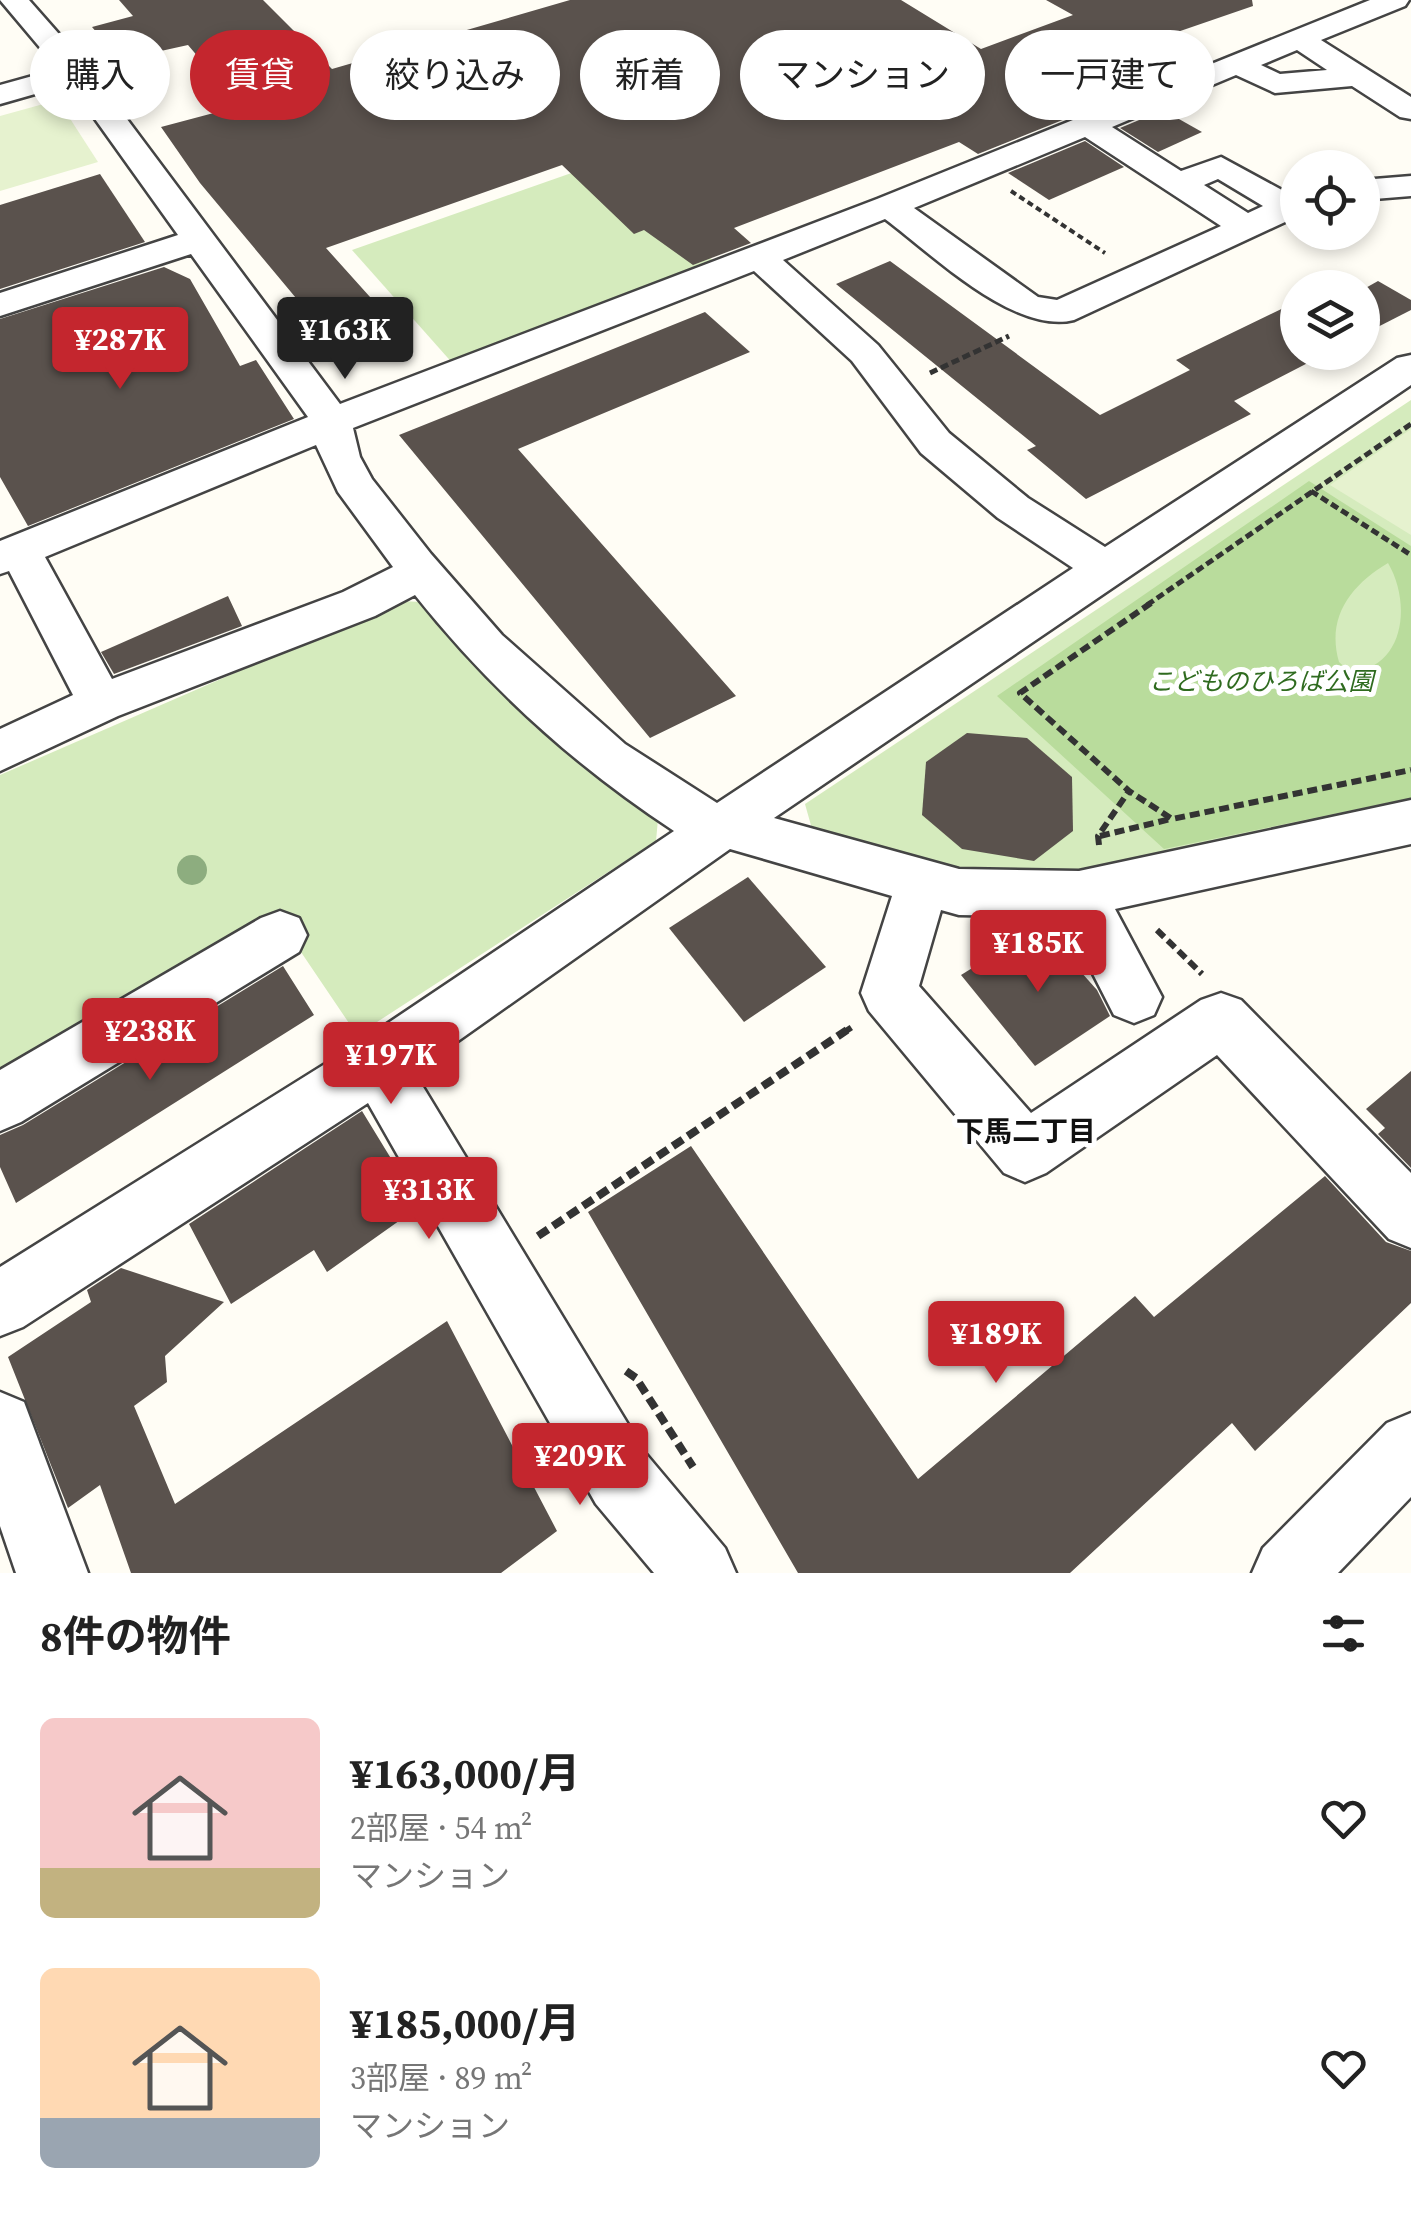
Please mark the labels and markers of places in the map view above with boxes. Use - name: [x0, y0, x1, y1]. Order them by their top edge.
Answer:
- pin: ¥163K: [275, 297, 415, 382]
- pin: ¥287K: [50, 307, 190, 392]
- pin: ¥185K: [968, 910, 1108, 995]
- pin: ¥238K: [80, 998, 220, 1083]
- pin: ¥197K: [321, 1022, 461, 1107]
- pin: ¥313K: [359, 1157, 499, 1242]
- pin: ¥189K: [926, 1301, 1066, 1386]
- pin: ¥209K: [510, 1423, 650, 1508]

